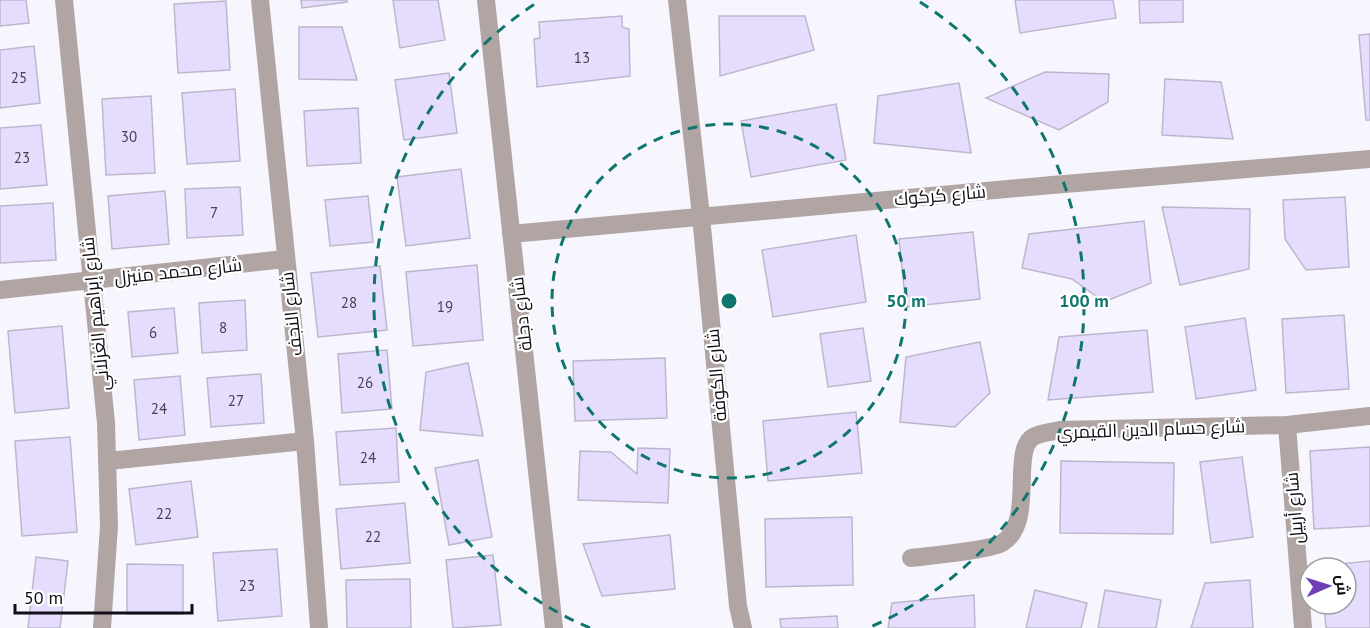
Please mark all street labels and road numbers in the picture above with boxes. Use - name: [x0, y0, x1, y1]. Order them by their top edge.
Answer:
- street label: شارع كركوك: [893, 180, 987, 211]
- street label: شارع إبراهيم الغزلاني: [75, 236, 118, 392]
- street label: شارع محمد منيزل: [113, 253, 243, 290]
- street label: شارع النجف: [275, 271, 308, 357]
- street label: شارع دجلة: [505, 276, 538, 352]
- street label: شارع الكوفة: [700, 328, 733, 422]
- street label: شارع حسام الدين القيمري: [1056, 414, 1246, 447]
- street label: شارع أربيل: [1279, 471, 1310, 545]

